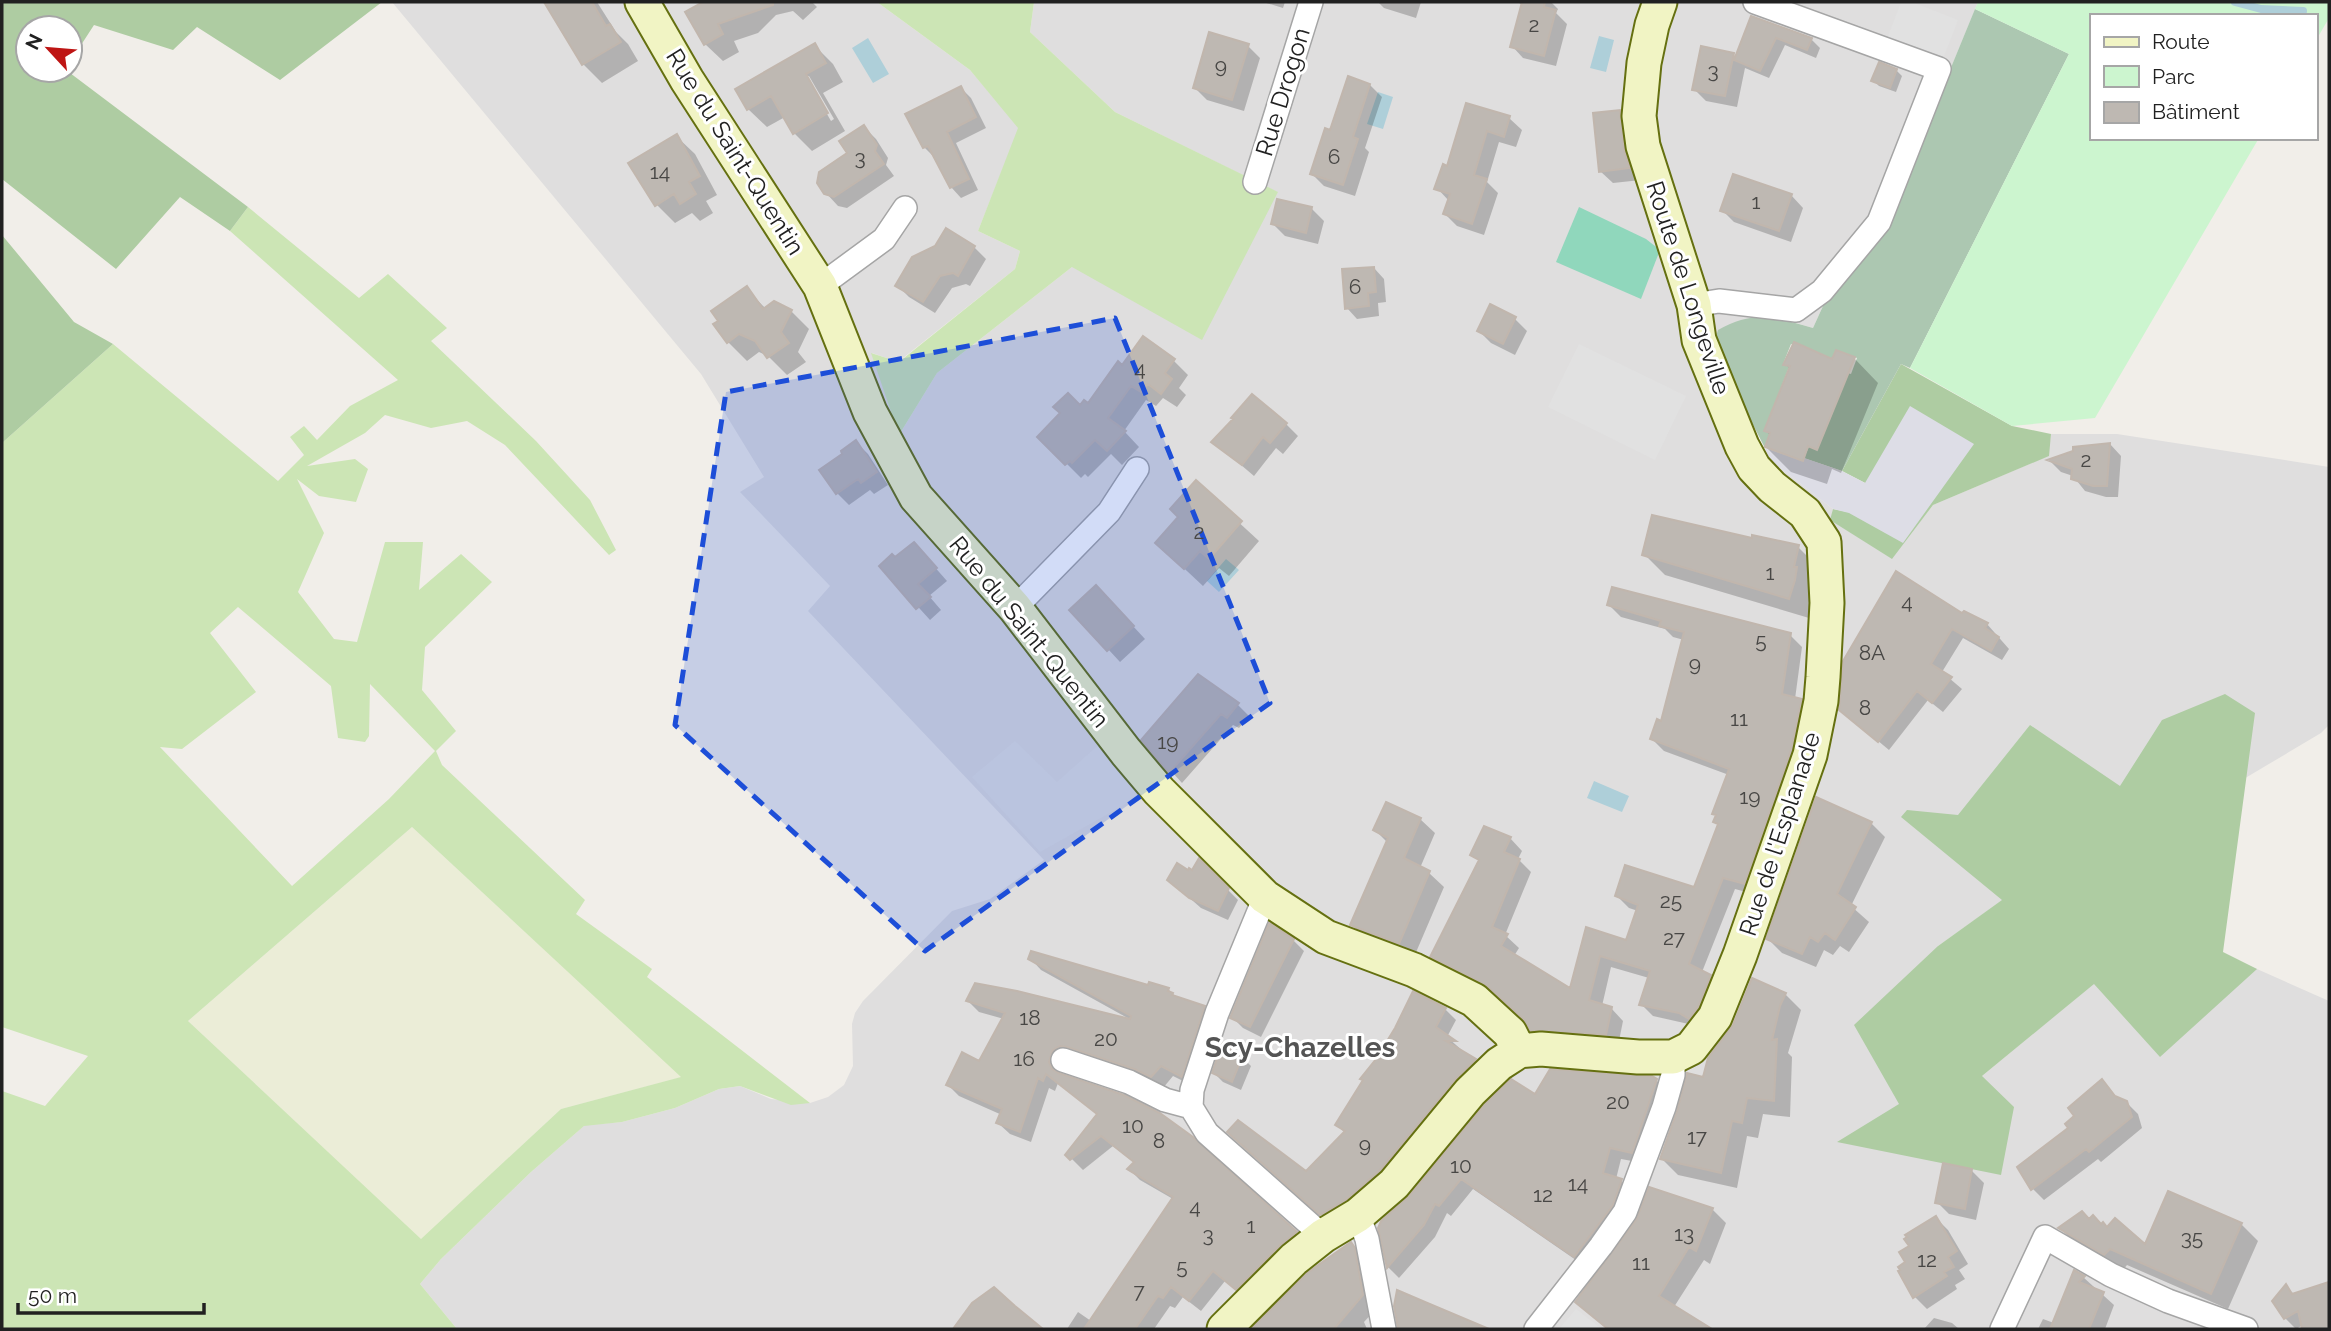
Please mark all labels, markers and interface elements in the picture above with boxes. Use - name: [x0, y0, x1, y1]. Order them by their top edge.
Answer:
- house number: 2: [1529, 12, 1539, 37]
- north arrow: [14, 14, 84, 84]
- legend: [2090, 14, 2317, 140]
- street label: Rue Drogon: [1249, 24, 1316, 159]
- text: Route: [2152, 29, 2210, 54]
- text: N: [21, 30, 47, 53]
- street label: Rue du Saint-Quentin: [660, 43, 811, 260]
- house number: 9: [1215, 53, 1227, 78]
- house number: 3: [1707, 58, 1719, 83]
- text: Parc: [2152, 64, 2195, 89]
- text: Bâtiment: [2152, 99, 2240, 124]
- house number: 6: [1328, 144, 1340, 169]
- house number: 3: [854, 145, 866, 170]
- house number: 14: [650, 159, 670, 184]
- street label: Route de Longeville: [1640, 177, 1737, 398]
- house number: 1: [1752, 189, 1761, 214]
- house number: 6: [1349, 274, 1361, 299]
- house number: 4: [1134, 356, 1146, 381]
- house number: 2: [2081, 447, 2091, 472]
- house number: 2: [1194, 519, 1204, 544]
- street label: Rue du Saint-Quentin: [943, 530, 1115, 733]
- house number: 1: [1766, 560, 1775, 585]
- house number: 4: [1901, 589, 1913, 614]
- house number: 5: [1755, 628, 1767, 653]
- house number: 8A: [1859, 640, 1885, 665]
- house number: 9: [1689, 651, 1701, 676]
- house number: 8: [1859, 695, 1871, 720]
- house number: 11: [1730, 706, 1748, 731]
- street label: Rue de l'Esplanade: [1733, 728, 1826, 939]
- house number: 19: [1157, 729, 1179, 754]
- house number: 19: [1739, 784, 1761, 809]
- house number: 25: [1660, 888, 1682, 913]
- house number: 27: [1663, 925, 1686, 950]
- house number: 18: [1019, 1005, 1041, 1030]
- house number: 20: [1094, 1026, 1118, 1051]
- district label: Scy-Chazelles: [1205, 1031, 1395, 1064]
- house number: 16: [1013, 1046, 1035, 1071]
- house number: 20: [1606, 1089, 1630, 1114]
- house number: 10: [1122, 1113, 1144, 1138]
- house number: 17: [1687, 1124, 1708, 1149]
- house number: 8: [1153, 1128, 1165, 1153]
- house number: 9: [1359, 1132, 1371, 1157]
- house number: 10: [1450, 1153, 1472, 1178]
- house number: 14: [1568, 1171, 1588, 1196]
- house number: 12: [1533, 1182, 1553, 1207]
- house number: 4: [1189, 1194, 1201, 1219]
- house number: 1: [1247, 1213, 1256, 1238]
- house number: 13: [1674, 1221, 1694, 1246]
- house number: 3: [1202, 1222, 1214, 1247]
- house number: 35: [2181, 1225, 2203, 1250]
- house number: 12: [1917, 1247, 1937, 1272]
- house number: 11: [1632, 1250, 1650, 1275]
- house number: 5: [1176, 1254, 1188, 1279]
- scale bar: [18, 1272, 203, 1316]
- house number: 7: [1133, 1278, 1145, 1303]
- text: 50 m: [28, 1283, 77, 1308]

